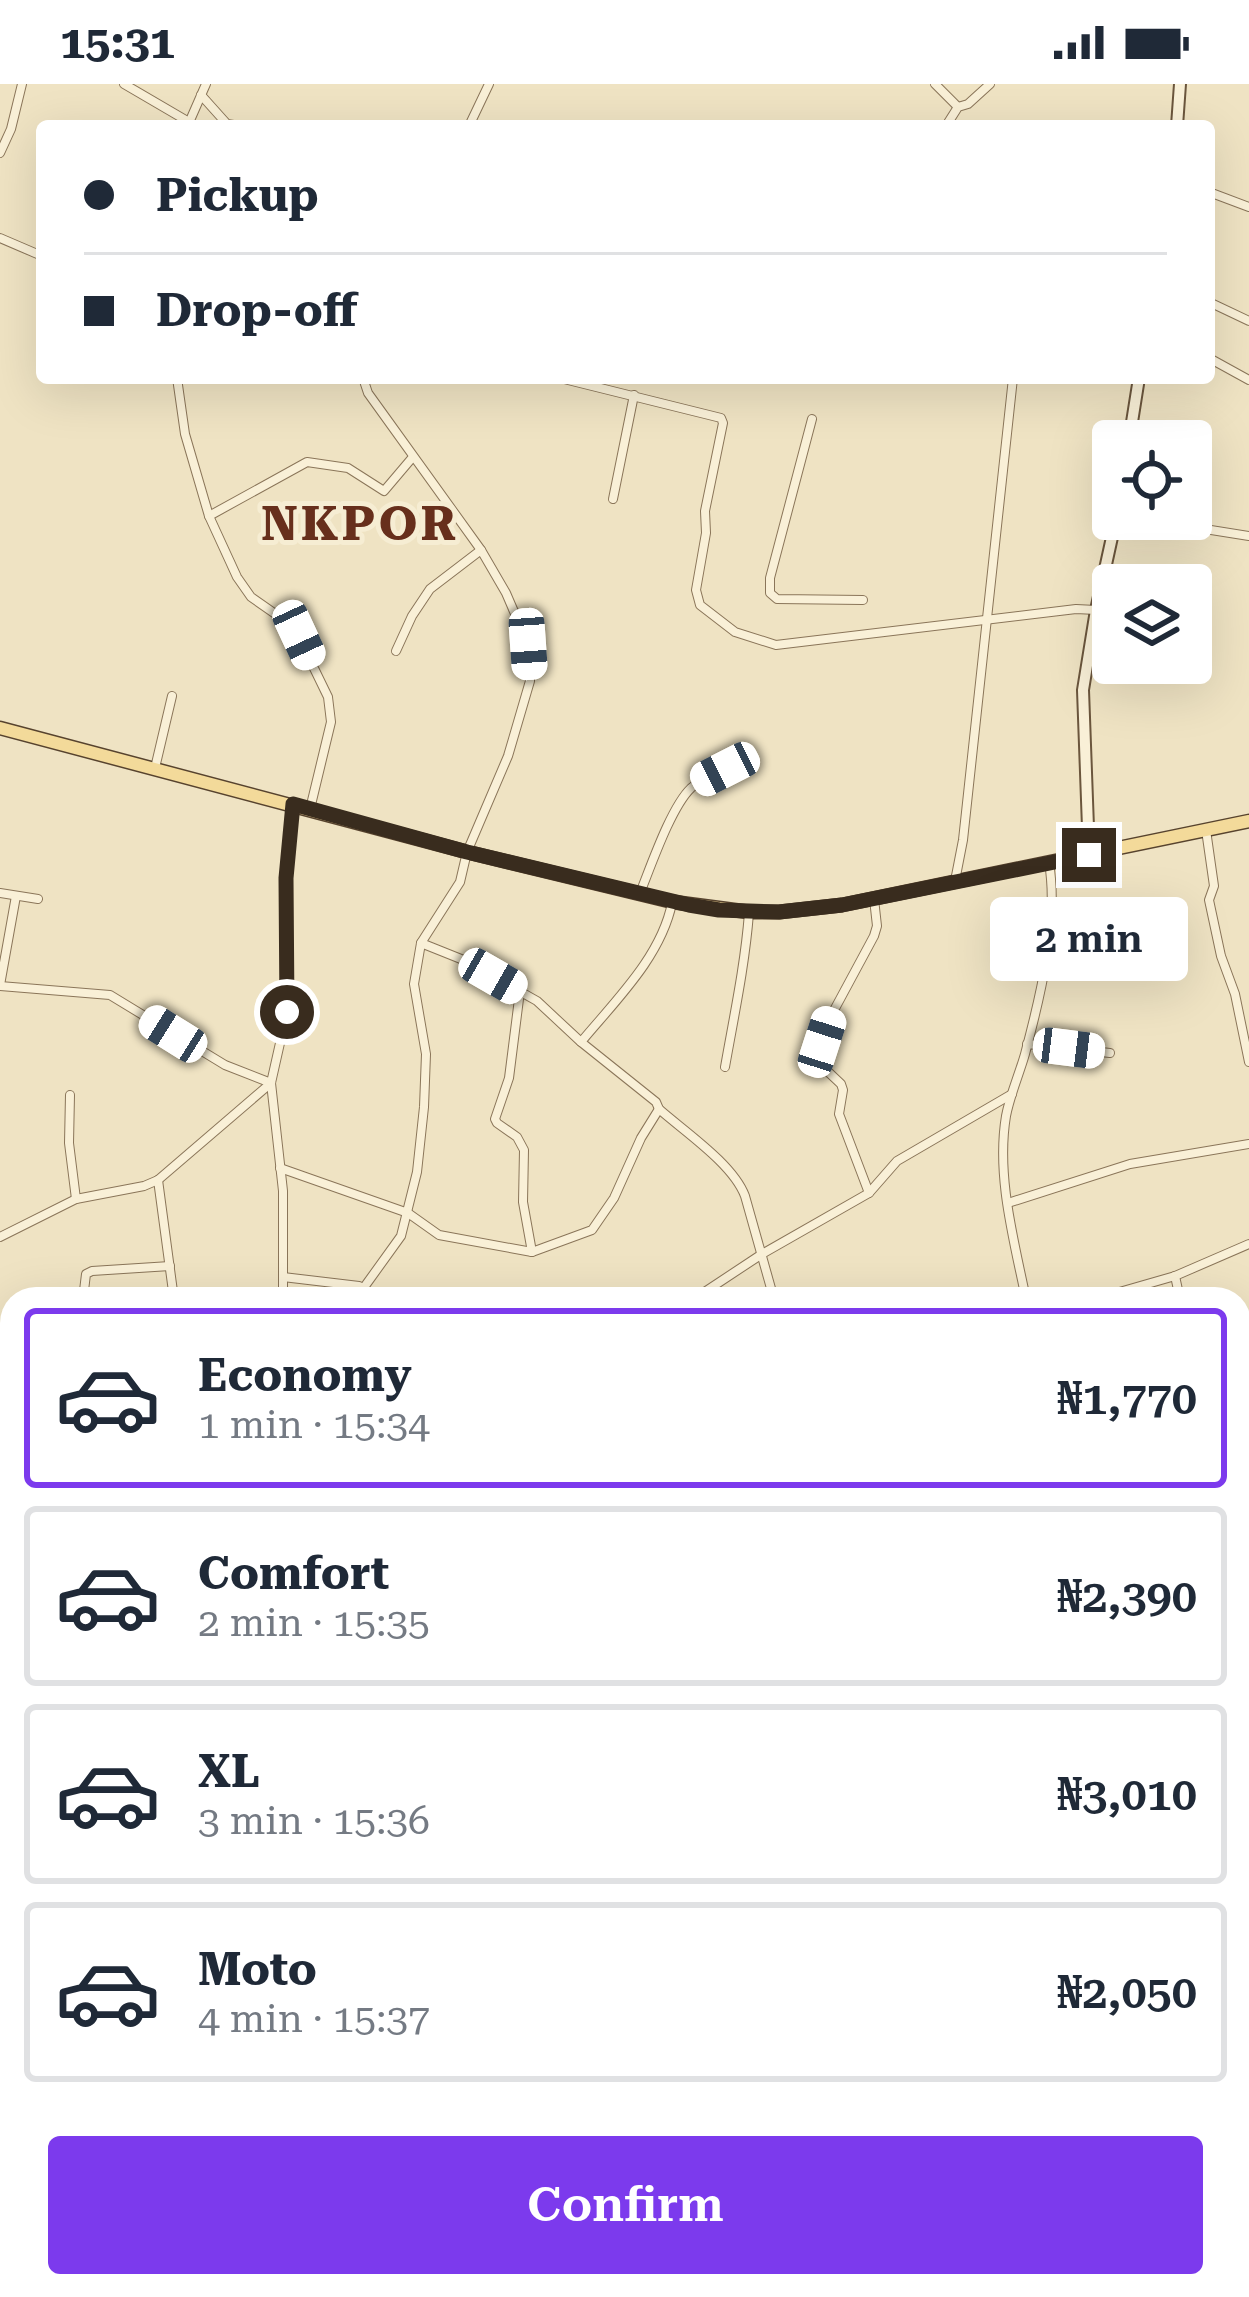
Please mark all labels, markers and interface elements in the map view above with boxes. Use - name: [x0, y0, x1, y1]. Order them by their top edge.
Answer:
- text: 15:31: [60, 16, 175, 69]
- text: Pickup: [156, 169, 319, 222]
- text: Drop-off: [156, 284, 357, 337]
- map controls: [1092, 420, 1212, 684]
- button: locate: [1092, 420, 1212, 540]
- district label: NKPOR: [261, 496, 459, 552]
- button: layers: [1092, 564, 1212, 684]
- car: [267, 595, 331, 675]
- car: [508, 607, 548, 681]
- car: [685, 737, 765, 801]
- route end: [1062, 828, 1116, 882]
- callout: 2 min: [990, 897, 1188, 981]
- text: 2 min: [1035, 916, 1143, 962]
- car: [453, 942, 533, 1010]
- route start: [260, 985, 314, 1039]
- car: [133, 1000, 213, 1068]
- car: [794, 1002, 850, 1082]
- car: [1031, 1026, 1107, 1070]
- icon: car: [54, 1344, 162, 1452]
- text: Economy: [198, 1349, 412, 1402]
- text: ₦1,770: [1057, 1372, 1197, 1425]
- text: 1 min · 15:34: [198, 1402, 430, 1448]
- icon: car: [54, 1542, 162, 1650]
- text: Comfort: [198, 1547, 389, 1600]
- text: ₦2,390: [1057, 1570, 1197, 1623]
- text: 2 min · 15:35: [198, 1600, 430, 1646]
- icon: car: [54, 1740, 162, 1848]
- text: XL: [198, 1745, 260, 1798]
- text: ₦3,010: [1057, 1768, 1197, 1821]
- text: 3 min · 15:36: [198, 1798, 430, 1844]
- icon: car: [54, 1938, 162, 2046]
- text: Moto: [198, 1943, 317, 1996]
- text: ₦2,050: [1057, 1966, 1197, 2019]
- text: 4 min · 15:37: [198, 1996, 430, 2042]
- button: Confirm: [48, 2136, 1203, 2274]

